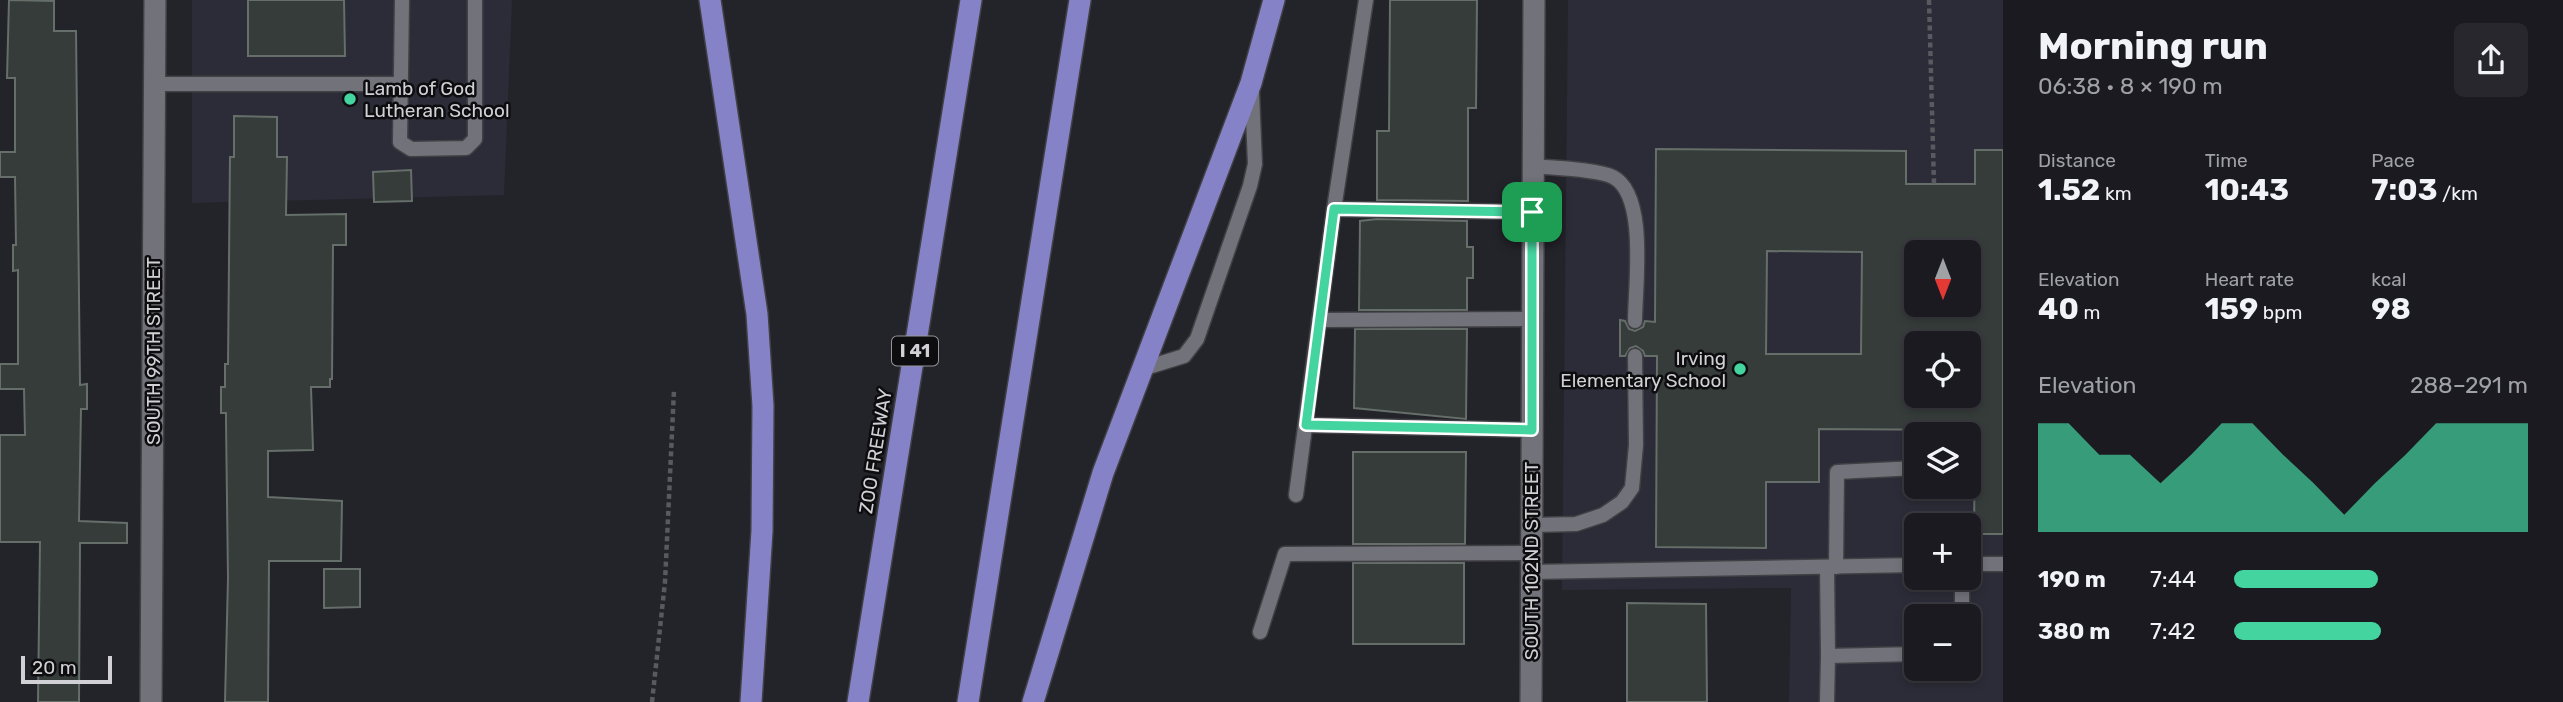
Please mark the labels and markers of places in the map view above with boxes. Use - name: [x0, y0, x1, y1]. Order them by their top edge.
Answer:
- place label: Lamb of God Lutheran School: [364, 77, 510, 122]
- marker: Lamb of God Lutheran School: [342, 91, 358, 107]
- pin: [1502, 182, 1562, 242]
- place label: Irving Elementary School: [1560, 347, 1726, 392]
- marker: Irving Elementary School: [1732, 361, 1748, 377]

